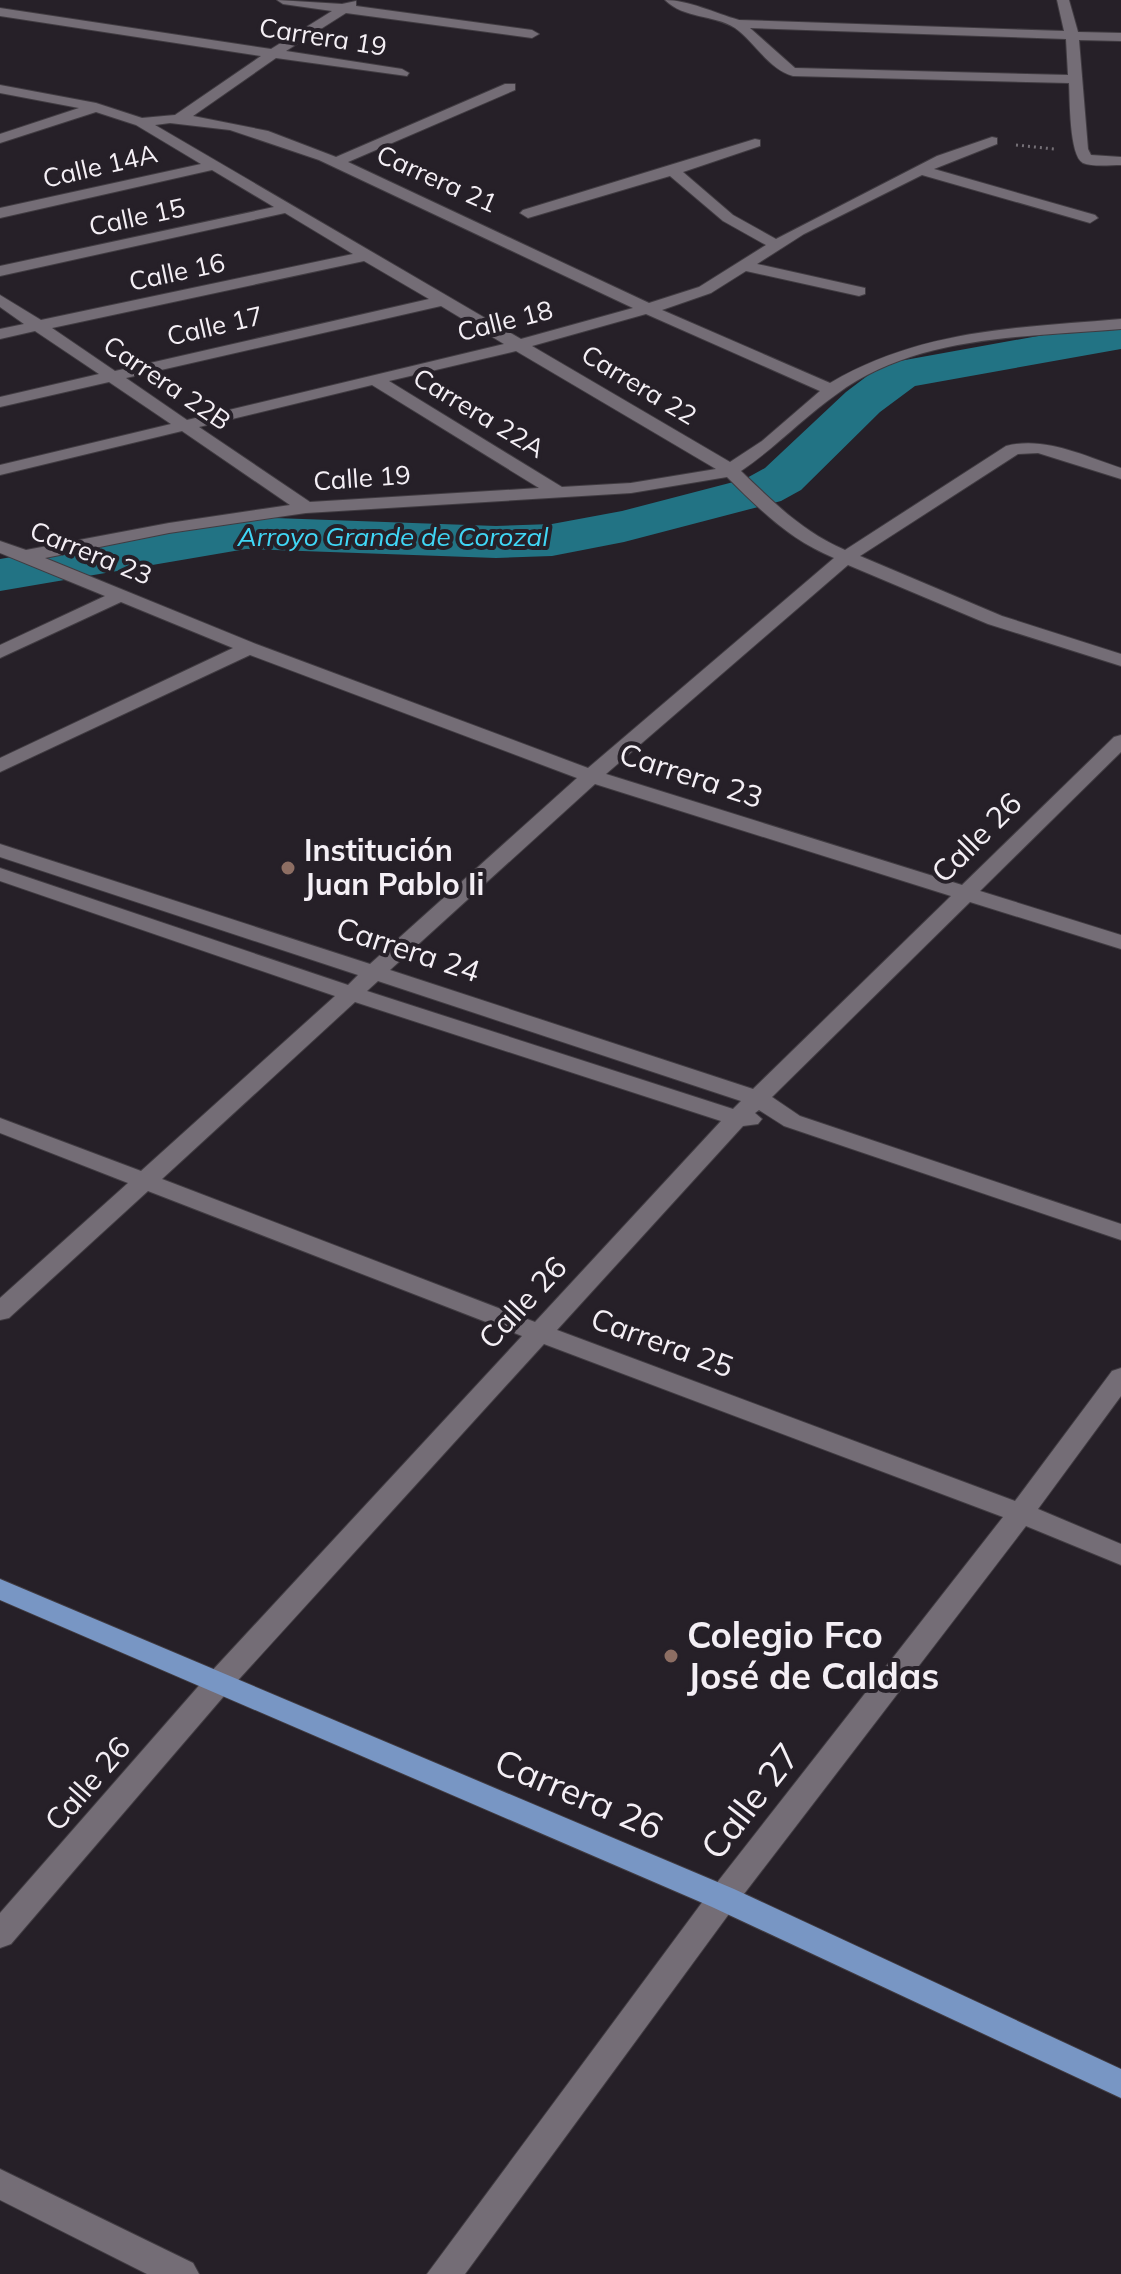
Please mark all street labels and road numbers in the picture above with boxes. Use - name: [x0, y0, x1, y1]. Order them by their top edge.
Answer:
- street label: Carrera 19: [257, 10, 389, 63]
- street label: Calle 14A: [39, 136, 160, 195]
- street label: Carrera 21: [372, 137, 503, 220]
- street label: Calle 15: [86, 190, 188, 243]
- street label: Calle 16: [126, 245, 228, 298]
- street label: Calle 18: [454, 293, 556, 348]
- street label: Calle 17: [164, 298, 266, 353]
- street label: Carrera 22B: [97, 328, 237, 437]
- street label: Carrera 22: [576, 337, 703, 432]
- street label: Carrera 22A: [407, 360, 551, 465]
- street label: Calle 19: [312, 458, 412, 497]
- street label: Carrera 23: [25, 513, 157, 592]
- street label: Carrera 23: [615, 734, 768, 816]
- street label: Calle 26: [923, 784, 1029, 890]
- street label: Carrera 24: [332, 908, 485, 990]
- street label: Calle 26: [470, 1248, 575, 1356]
- street label: Carrera 25: [586, 1299, 739, 1385]
- street label: Calle 26: [36, 1728, 138, 1838]
- street label: Calle 27: [690, 1734, 809, 1868]
- street label: Carrera 26: [488, 1738, 670, 1849]

